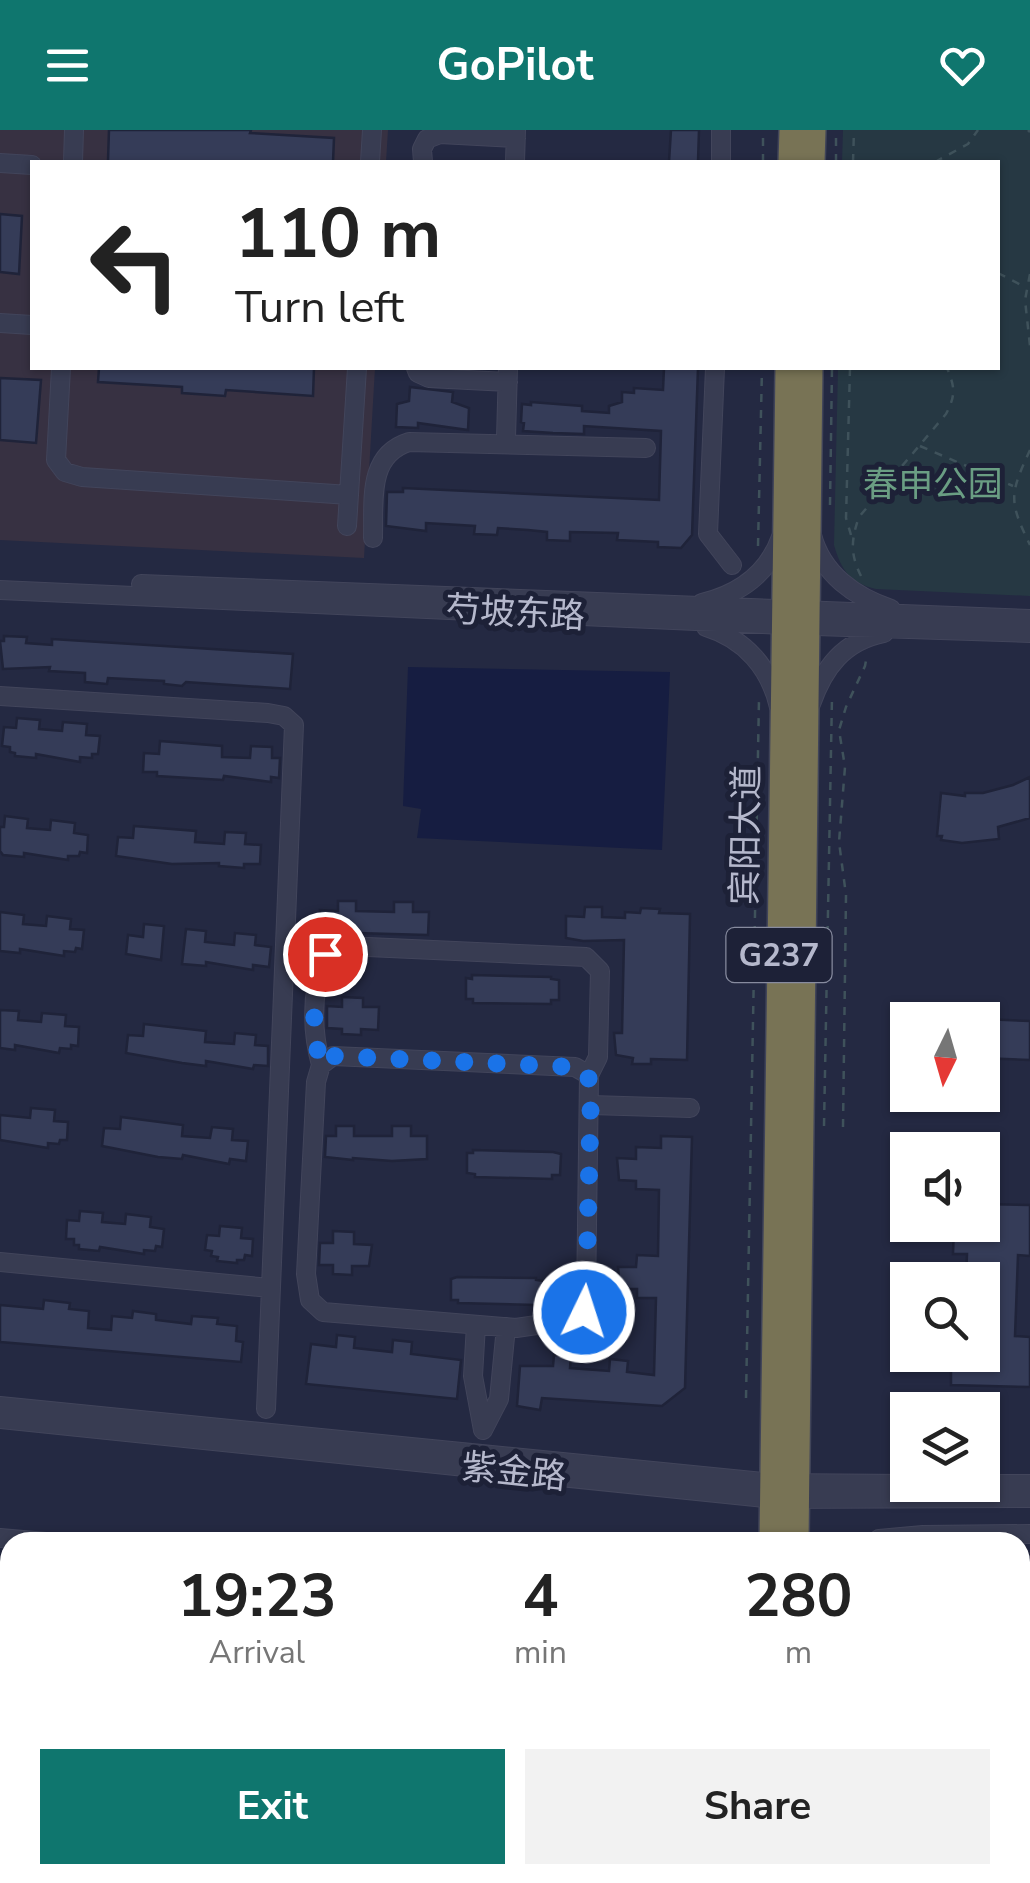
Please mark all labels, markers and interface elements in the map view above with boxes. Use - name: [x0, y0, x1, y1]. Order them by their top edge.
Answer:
- text: GoPilot: [437, 35, 593, 96]
- icon: menu: [40, 38, 95, 93]
- icon: heart: [935, 38, 990, 93]
- text: 110 m: [235, 186, 441, 282]
- icon: left: [70, 200, 200, 330]
- text: Turn left: [235, 277, 404, 338]
- park label: 春申公园: [863, 461, 1003, 508]
- street label: 芍坡东路: [444, 586, 586, 640]
- street label: 宾阳大道: [721, 765, 771, 905]
- pin: [283, 912, 368, 997]
- icon: arrive: [298, 927, 353, 982]
- road number: G237: [726, 928, 832, 982]
- north arrow: [890, 1002, 1000, 1112]
- map controls: [890, 1002, 1000, 1502]
- button: sound: [890, 1132, 1000, 1242]
- position arrow: [532, 1260, 636, 1364]
- button: search: [890, 1262, 1000, 1372]
- button: layers: [890, 1392, 1000, 1502]
- street label: 紫金路: [459, 1443, 569, 1501]
- text: 19:23: [178, 1555, 336, 1637]
- text: 4: [522, 1555, 558, 1637]
- text: 280: [744, 1555, 852, 1637]
- text: Arrival: [209, 1631, 305, 1674]
- text: min: [514, 1631, 567, 1674]
- text: m: [785, 1631, 812, 1674]
- button: Exit: [40, 1749, 505, 1864]
- button: Share: [525, 1749, 990, 1864]

